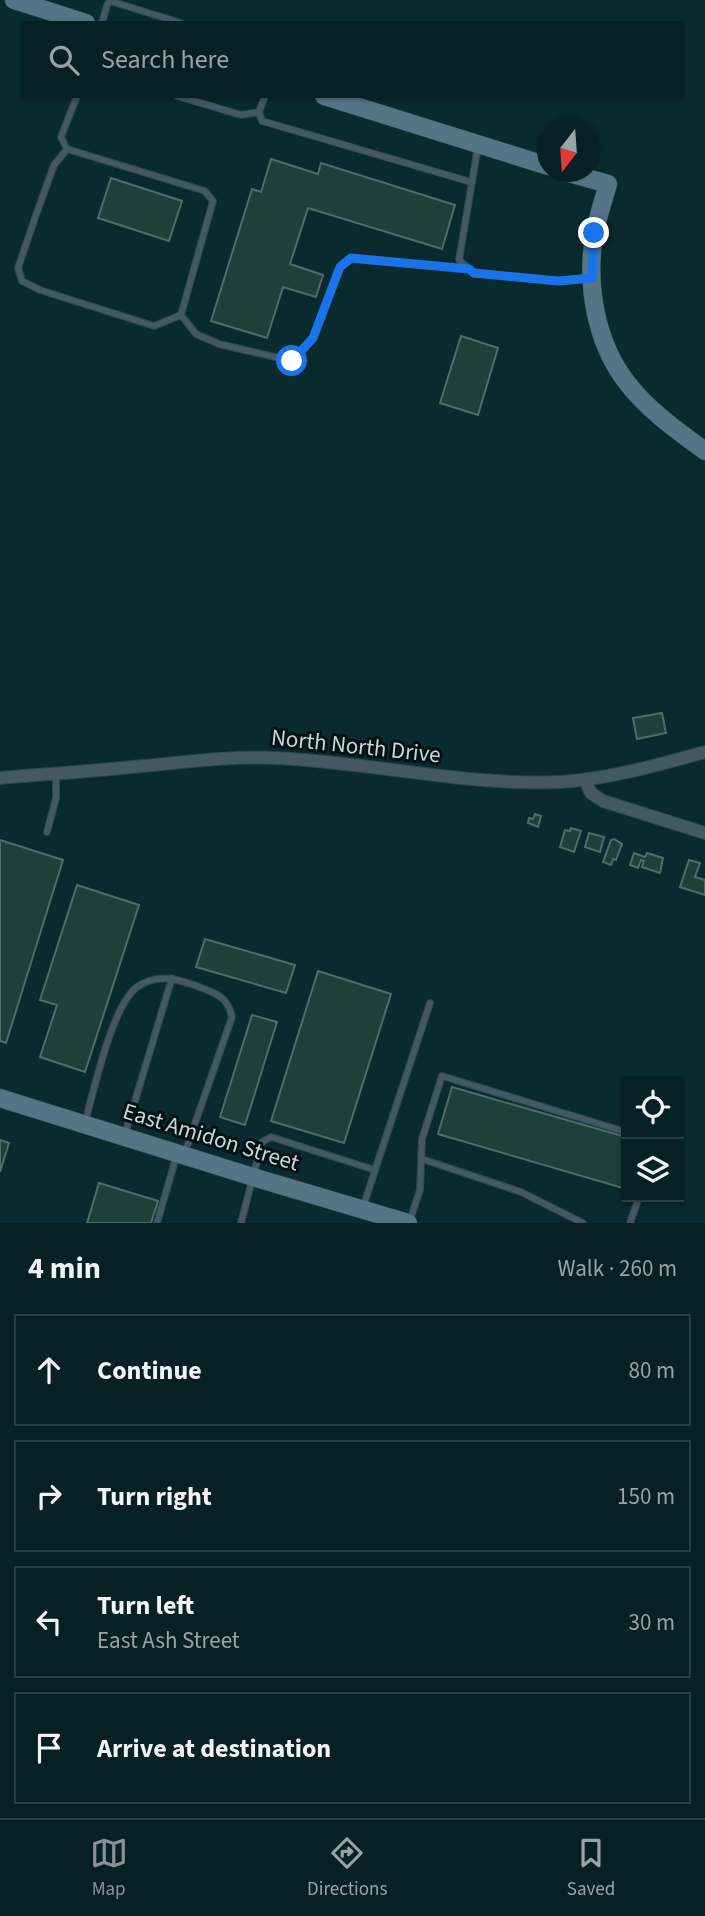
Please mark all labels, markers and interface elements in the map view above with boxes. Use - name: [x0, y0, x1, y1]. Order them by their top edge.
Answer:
- search box: [21, 21, 684, 98]
- icon: search: [45, 41, 83, 79]
- text: Search here: [101, 41, 229, 78]
- north arrow: [537, 119, 600, 182]
- route end: [578, 217, 609, 248]
- route start: [276, 345, 307, 376]
- street label: North North Drive: [270, 721, 442, 771]
- map controls: [621, 1076, 684, 1202]
- button: locate: [621, 1076, 684, 1139]
- street label: East Amidon Street: [119, 1095, 303, 1180]
- button: layers: [621, 1139, 684, 1202]
- text: 4 min: [28, 1247, 101, 1290]
- text: Walk · 260 m: [558, 1252, 677, 1285]
- icon: ahead: [30, 1351, 68, 1389]
- text: Continue: [97, 1352, 202, 1389]
- text: 80 m: [628, 1354, 675, 1387]
- icon: right: [30, 1477, 68, 1515]
- text: Turn right: [97, 1478, 212, 1515]
- text: 150 m: [617, 1480, 675, 1513]
- text: Turn left: [97, 1587, 194, 1624]
- icon: left: [30, 1603, 68, 1641]
- text: 30 m: [628, 1606, 675, 1639]
- text: East Ash Street: [97, 1624, 240, 1657]
- icon: arrive: [30, 1729, 68, 1767]
- text: Arrive at destination: [97, 1730, 331, 1767]
- tab: Map: [90, 1834, 128, 1903]
- tab: Directions: [307, 1834, 387, 1903]
- tab: Saved: [567, 1834, 615, 1903]

